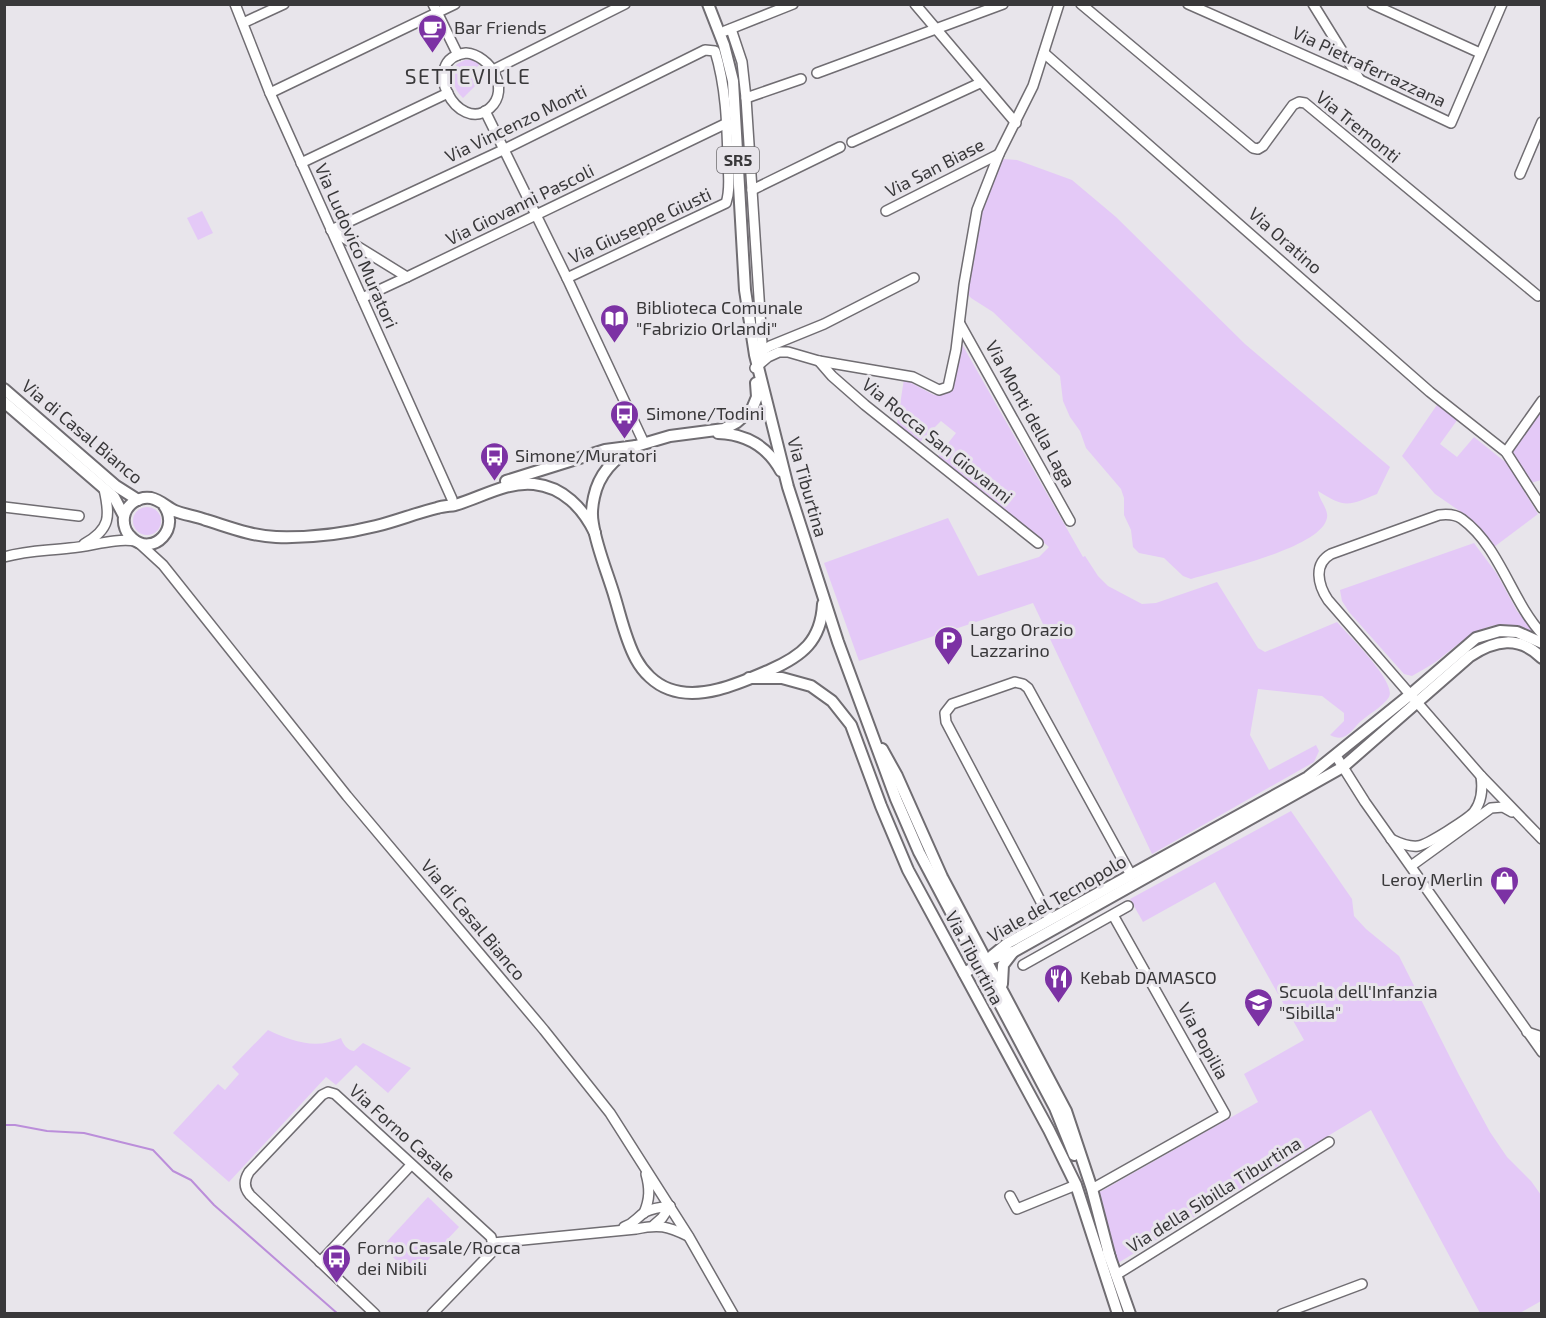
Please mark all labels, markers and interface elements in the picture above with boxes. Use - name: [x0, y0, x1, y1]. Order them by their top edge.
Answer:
- cafe icon: Bar Friends: [417, 12, 449, 54]
- place label: Bar Friends: [454, 16, 547, 38]
- street label: Via Pietraferrazzana: [1289, 21, 1450, 111]
- district label: SETTEVILLE: [405, 63, 531, 88]
- street label: Via Vincenzo Monti: [441, 79, 590, 167]
- street label: Via Tremonti: [1312, 86, 1405, 167]
- street label: Via San Biase: [881, 133, 988, 201]
- road number: SR5: [717, 147, 759, 173]
- street label: Via Giovanni Pascoli: [442, 159, 597, 250]
- street label: Via Ludovico Muratori: [311, 160, 403, 331]
- street label: Via Giuseppe Giusti: [565, 182, 715, 268]
- street label: Via Oratino: [1244, 202, 1327, 278]
- place label: Biblioteca Comunale "Fabrizio Orlandi": [636, 296, 803, 339]
- library icon: Biblioteca Comunale "Fabrizio Orlandi": [599, 302, 631, 344]
- street label: Via Monti della Laga: [981, 336, 1080, 491]
- street label: Via Rocca San Giovanni: [858, 373, 1017, 508]
- street label: Via di Casal Bianco: [18, 374, 148, 488]
- bus stop icon: Simone/Todini: [609, 398, 641, 440]
- place label: Simone/Todini: [646, 402, 764, 424]
- street label: Via Tiburtina: [783, 434, 833, 539]
- bus stop icon: Simone/Muratori: [478, 440, 510, 482]
- place label: Simone/Muratori: [515, 444, 657, 466]
- place label: Largo Orazio Lazzarino: [970, 618, 1073, 661]
- parking icon: Largo Orazio Lazzarino: [933, 624, 965, 666]
- street label: Viale del Tecnopolo: [983, 849, 1130, 947]
- street label: Via di Casal Bianco: [417, 854, 531, 984]
- shop icon: Leroy Merlin: [1488, 864, 1520, 906]
- place label: Leroy Merlin: [1381, 868, 1483, 890]
- street label: Via Tiburtina: [941, 907, 1009, 1008]
- restaurant icon: Kebab DAMASCO: [1043, 962, 1075, 1004]
- place label: Kebab DAMASCO: [1080, 966, 1217, 988]
- place label: Scuola dell'Infanzia "Sibilla": [1279, 980, 1438, 1023]
- school or university icon: Scuola dell'Infanzia "Sibilla": [1242, 986, 1274, 1028]
- street label: Via Popilia: [1174, 998, 1234, 1083]
- street label: Via Forno Casale: [345, 1079, 460, 1186]
- street label: Via della Sibilla Tiburtina: [1122, 1131, 1305, 1257]
- place label: Forno Casale/Rocca dei Nibili: [357, 1236, 521, 1279]
- bus stop icon: Forno Casale/Rocca dei Nibili: [320, 1242, 352, 1284]

